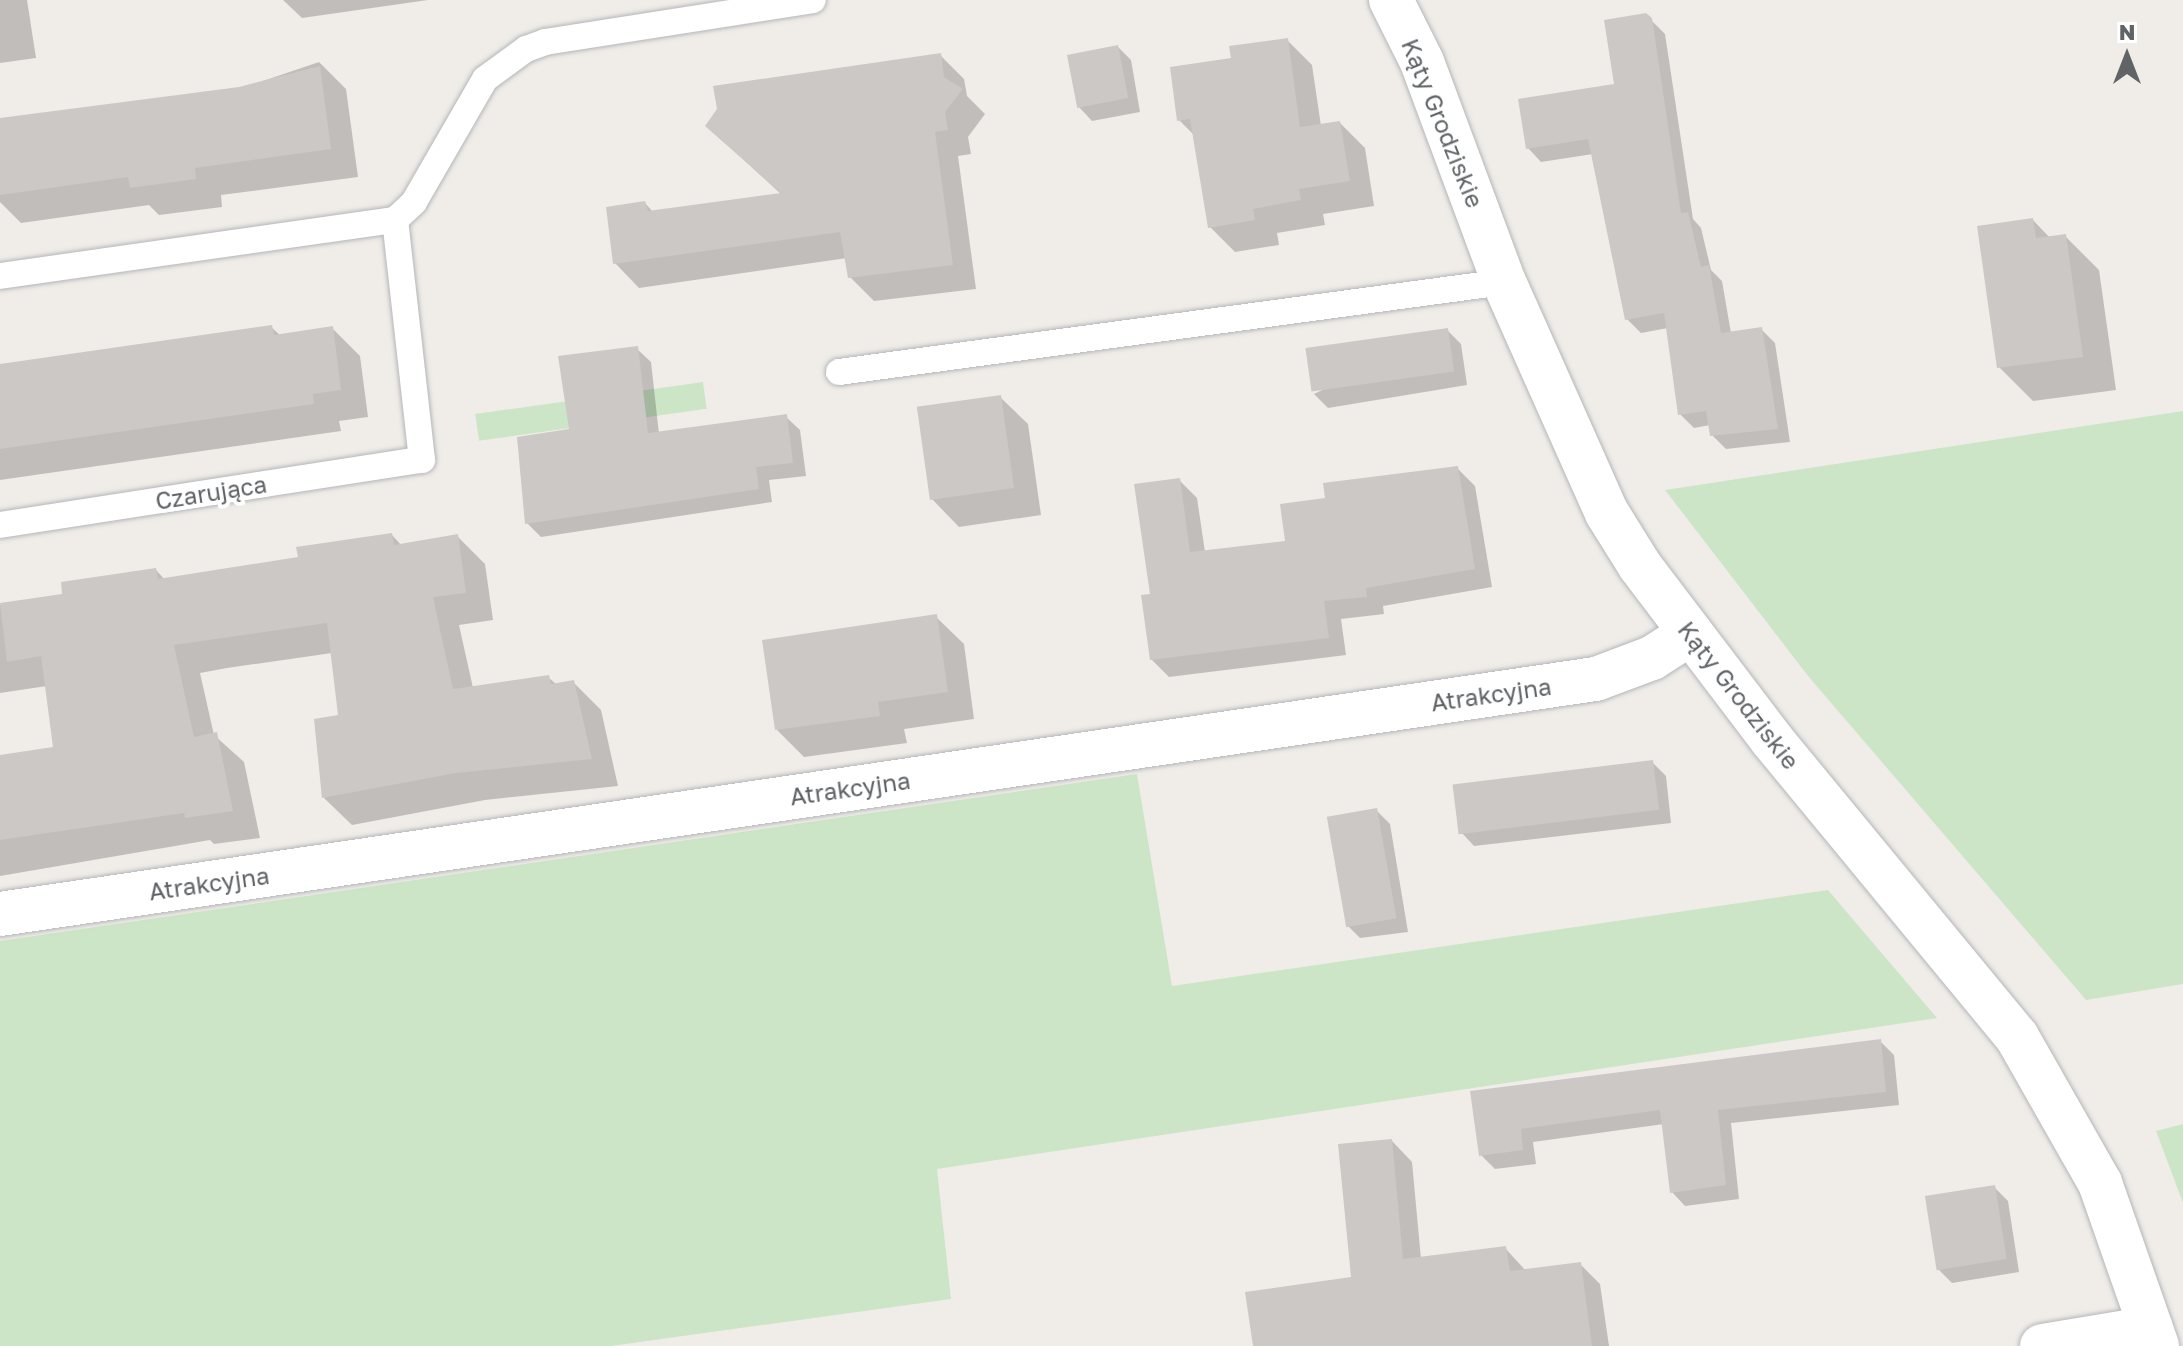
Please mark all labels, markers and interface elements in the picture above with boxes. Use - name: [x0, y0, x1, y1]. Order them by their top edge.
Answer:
- north arrow: [2087, 16, 2167, 96]
- text: N: [2119, 18, 2135, 45]
- street label: Kąty Grodziskie: [1396, 34, 1490, 212]
- street label: Czarująca: [153, 469, 269, 515]
- street label: Kąty Grodziskie: [1672, 615, 1806, 775]
- street label: Atrakcyjna: [1429, 671, 1553, 717]
- street label: Atrakcyjna: [788, 765, 912, 811]
- street label: Atrakcyjna: [147, 860, 271, 906]

